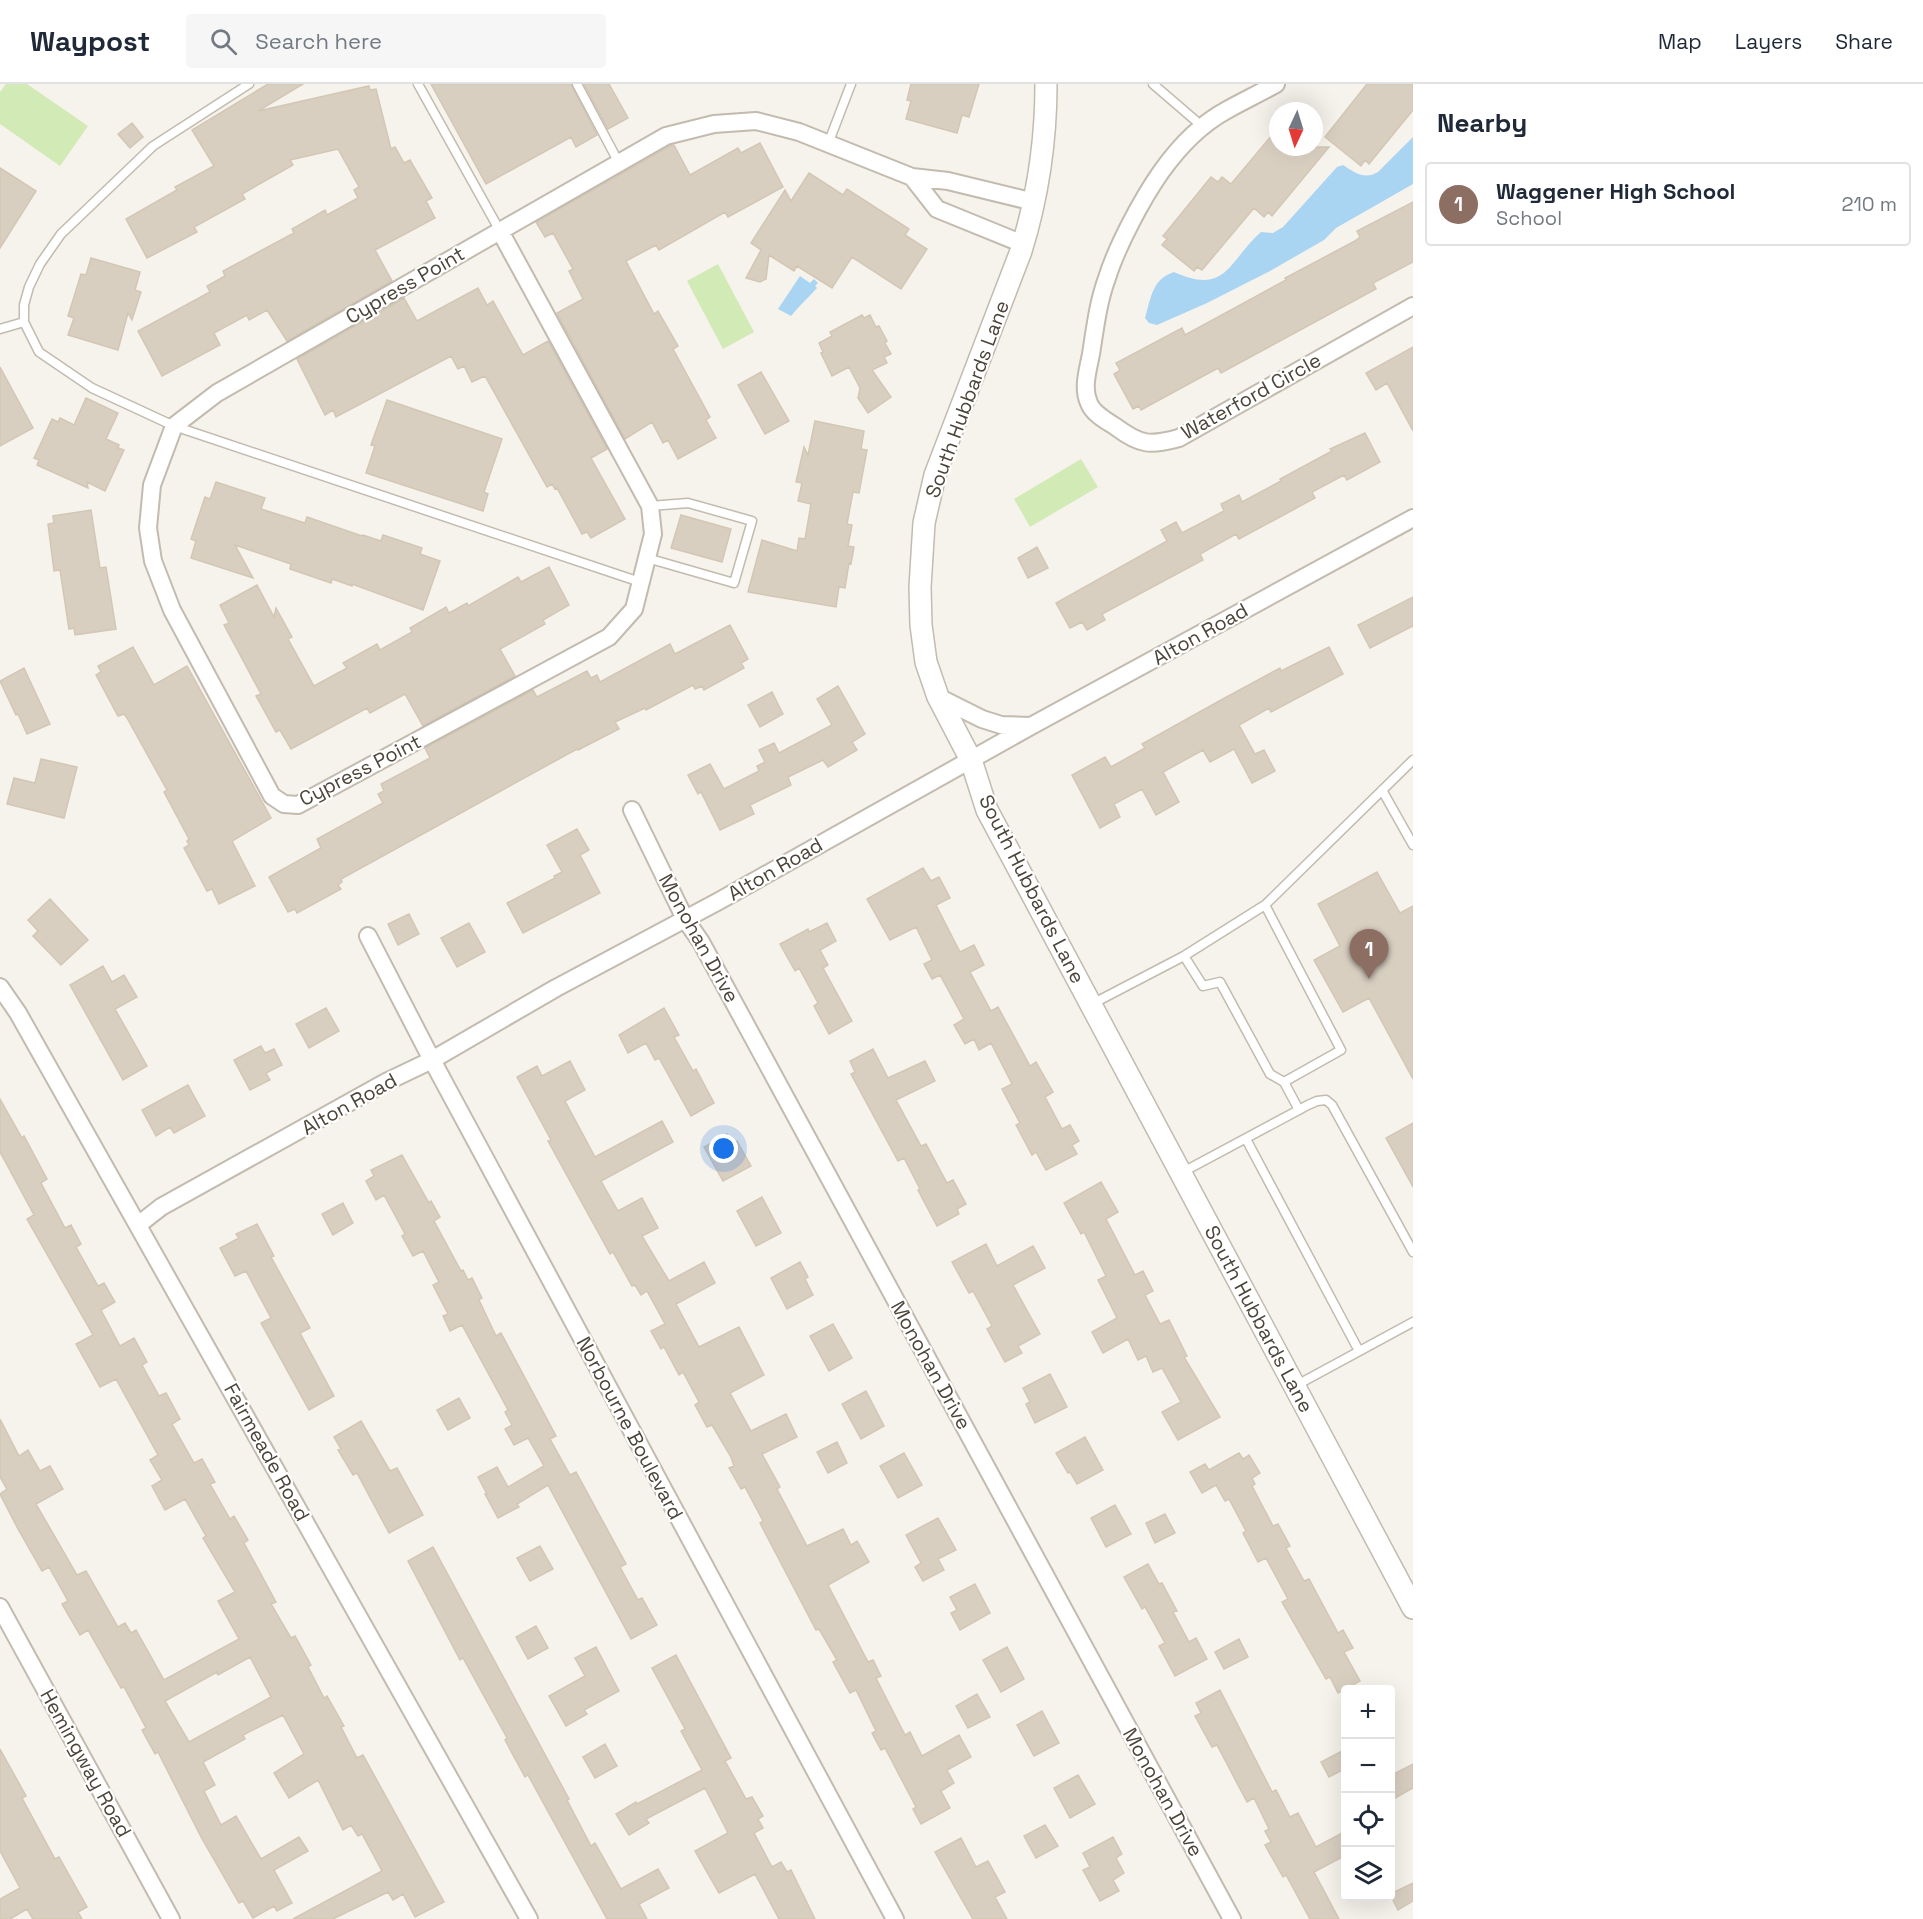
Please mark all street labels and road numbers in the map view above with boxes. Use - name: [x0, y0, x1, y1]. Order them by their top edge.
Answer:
- street label: Cypress Point: [341, 240, 469, 330]
- street label: South Hubbards Lane: [919, 297, 1015, 501]
- street label: Waterford Circle: [1177, 347, 1325, 445]
- street label: Alton Road: [1148, 597, 1252, 671]
- street label: Cypress Point: [295, 728, 425, 812]
- street label: South Hubbards Lane: [973, 790, 1091, 988]
- street label: Alton Road: [723, 831, 827, 907]
- street label: Monohan Drive: [653, 869, 745, 1007]
- street label: Alton Road: [297, 1067, 401, 1141]
- street label: South Hubbards Lane: [1199, 1221, 1319, 1417]
- street label: Monohan Drive: [885, 1296, 977, 1434]
- street label: Norbourne Boulevard: [571, 1332, 689, 1524]
- street label: Fairmeade Road: [218, 1378, 316, 1526]
- street label: Hemingway Road: [34, 1684, 138, 1842]
- street label: Monohan Drive: [1117, 1723, 1209, 1861]

